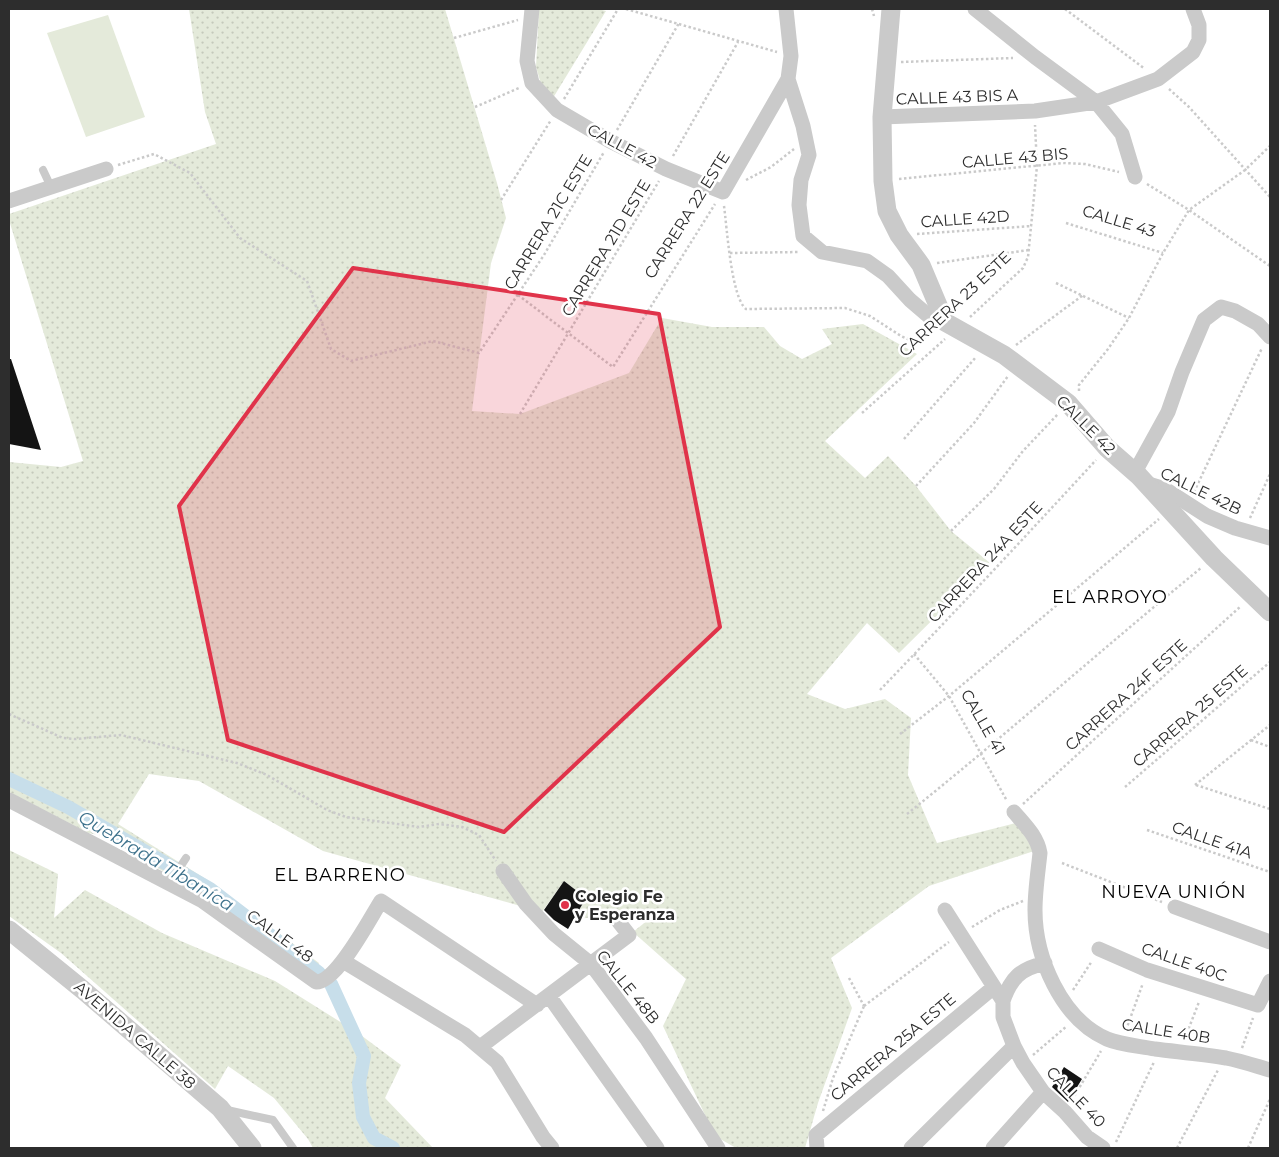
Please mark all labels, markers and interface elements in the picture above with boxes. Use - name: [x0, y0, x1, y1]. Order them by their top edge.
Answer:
- street label: CALLE 43 BIS A: [896, 85, 1019, 109]
- street label: CALLE 42: [584, 120, 660, 172]
- street label: CALLE 43 BIS: [961, 144, 1069, 172]
- street label: CARRERA 22 ESTE: [640, 148, 734, 282]
- street label: CARRERA 21C ESTE: [500, 151, 596, 293]
- street label: CARRERA 21D ESTE: [558, 176, 654, 320]
- street label: CALLE 43: [1080, 201, 1158, 241]
- street label: CALLE 42D: [920, 206, 1010, 232]
- street label: CARRERA 23 ESTE: [895, 247, 1015, 361]
- street label: CALLE 42: [1052, 391, 1120, 459]
- street label: CALLE 42B: [1157, 463, 1245, 519]
- street label: CARRERA 24A ESTE: [924, 497, 1046, 627]
- district label: EL ARROYO: [1052, 586, 1168, 608]
- street label: CARRERA 24F ESTE: [1061, 635, 1191, 755]
- street label: CARRERA 25 ESTE: [1129, 661, 1251, 771]
- street label: CALLE 41: [957, 686, 1009, 758]
- water label: Quebrada Tibaníca: [74, 806, 238, 916]
- street label: CALLE 41A: [1169, 817, 1255, 863]
- district label: EL BARRENO: [274, 864, 406, 886]
- district label: NUEVA UNIÓN: [1101, 881, 1247, 903]
- place label: Colegio Fe y Esperanza: [574, 887, 675, 924]
- marker: Colegio Fe y Esperanza: [559, 899, 571, 911]
- street label: CALLE 48: [243, 906, 317, 966]
- street label: CALLE 40C: [1139, 939, 1229, 985]
- street label: CALLE 48B: [593, 946, 663, 1028]
- street label: AVENIDA CALLE 38: [70, 977, 200, 1093]
- street label: CARRERA 25A ESTE: [826, 989, 960, 1105]
- street label: CALLE 40B: [1120, 1015, 1212, 1047]
- street label: CALLE 40: [1042, 1063, 1110, 1131]

